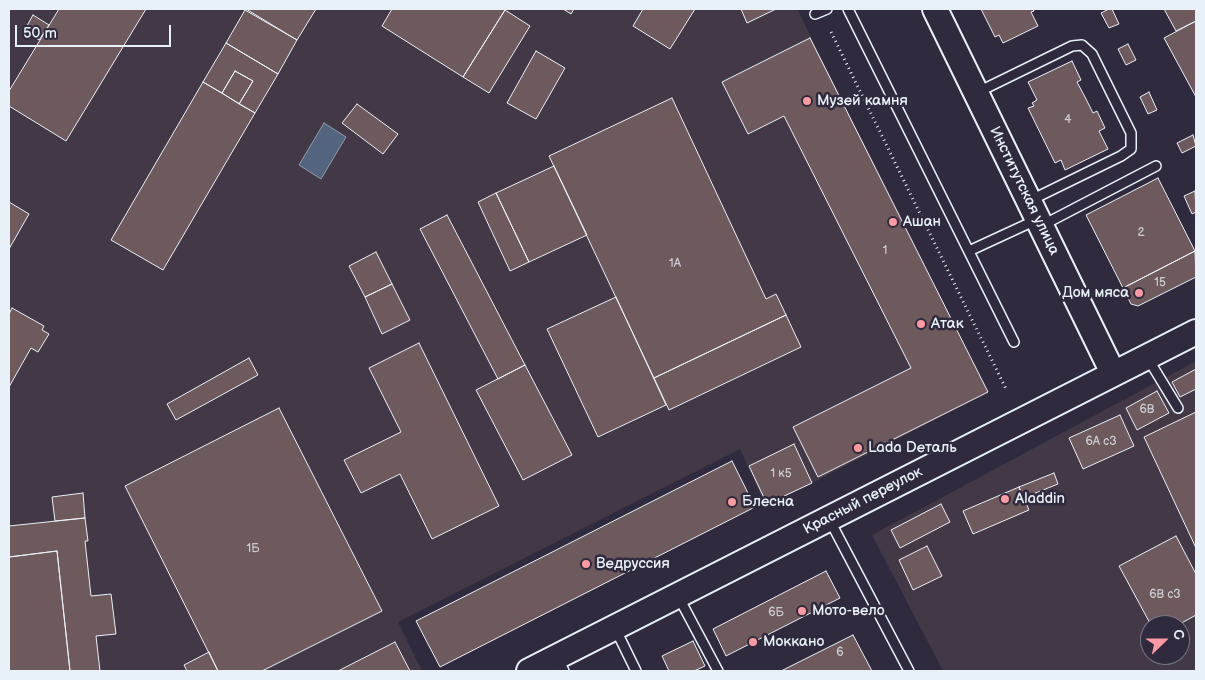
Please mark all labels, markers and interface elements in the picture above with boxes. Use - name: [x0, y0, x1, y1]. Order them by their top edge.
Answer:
- scale bar: [18, 15, 174, 47]
- text: 50 m: [23, 24, 57, 43]
- place label: Музей камня: [817, 92, 908, 110]
- marker: Музей камня: [801, 95, 813, 107]
- house number: 4: [1064, 113, 1072, 127]
- street label: Институтская улица: [985, 124, 1063, 258]
- place label: Ашан: [903, 213, 941, 231]
- marker: Ашан: [887, 216, 899, 228]
- house number: 2: [1137, 226, 1145, 240]
- house number: 1: [883, 244, 887, 258]
- house number: 1А: [669, 257, 681, 271]
- house number: 15: [1154, 276, 1166, 290]
- place label: Дом мяса: [1062, 284, 1129, 302]
- marker: Дом мяса: [1133, 287, 1145, 299]
- place label: Атак: [931, 315, 964, 333]
- marker: Атак: [915, 318, 927, 330]
- house number: 6В: [1140, 403, 1154, 417]
- house number: 6А с3: [1085, 435, 1117, 449]
- place label: Lada Dеталь: [868, 439, 957, 457]
- marker: Lada Dеталь: [852, 442, 864, 454]
- street label: Красный переулок: [800, 463, 926, 539]
- house number: 1 к5: [770, 467, 792, 481]
- place label: Aladdin: [1015, 490, 1065, 508]
- place label: Блесна: [742, 493, 794, 511]
- marker: Aladdin: [999, 493, 1011, 505]
- marker: Блесна: [726, 496, 738, 508]
- house number: 1Б: [247, 542, 259, 556]
- place label: Ведруссия: [596, 555, 670, 573]
- marker: Ведруссия: [580, 558, 592, 570]
- house number: 6В с3: [1149, 588, 1181, 602]
- place label: Мото-вело: [812, 602, 885, 620]
- marker: Мото-вело: [796, 605, 808, 617]
- house number: 6Б: [768, 606, 784, 620]
- north arrow: [1140, 615, 1190, 665]
- text: С: [1169, 627, 1188, 642]
- place label: Моккано: [763, 633, 824, 651]
- marker: Моккано: [747, 636, 759, 648]
- house number: 6: [836, 646, 844, 660]

